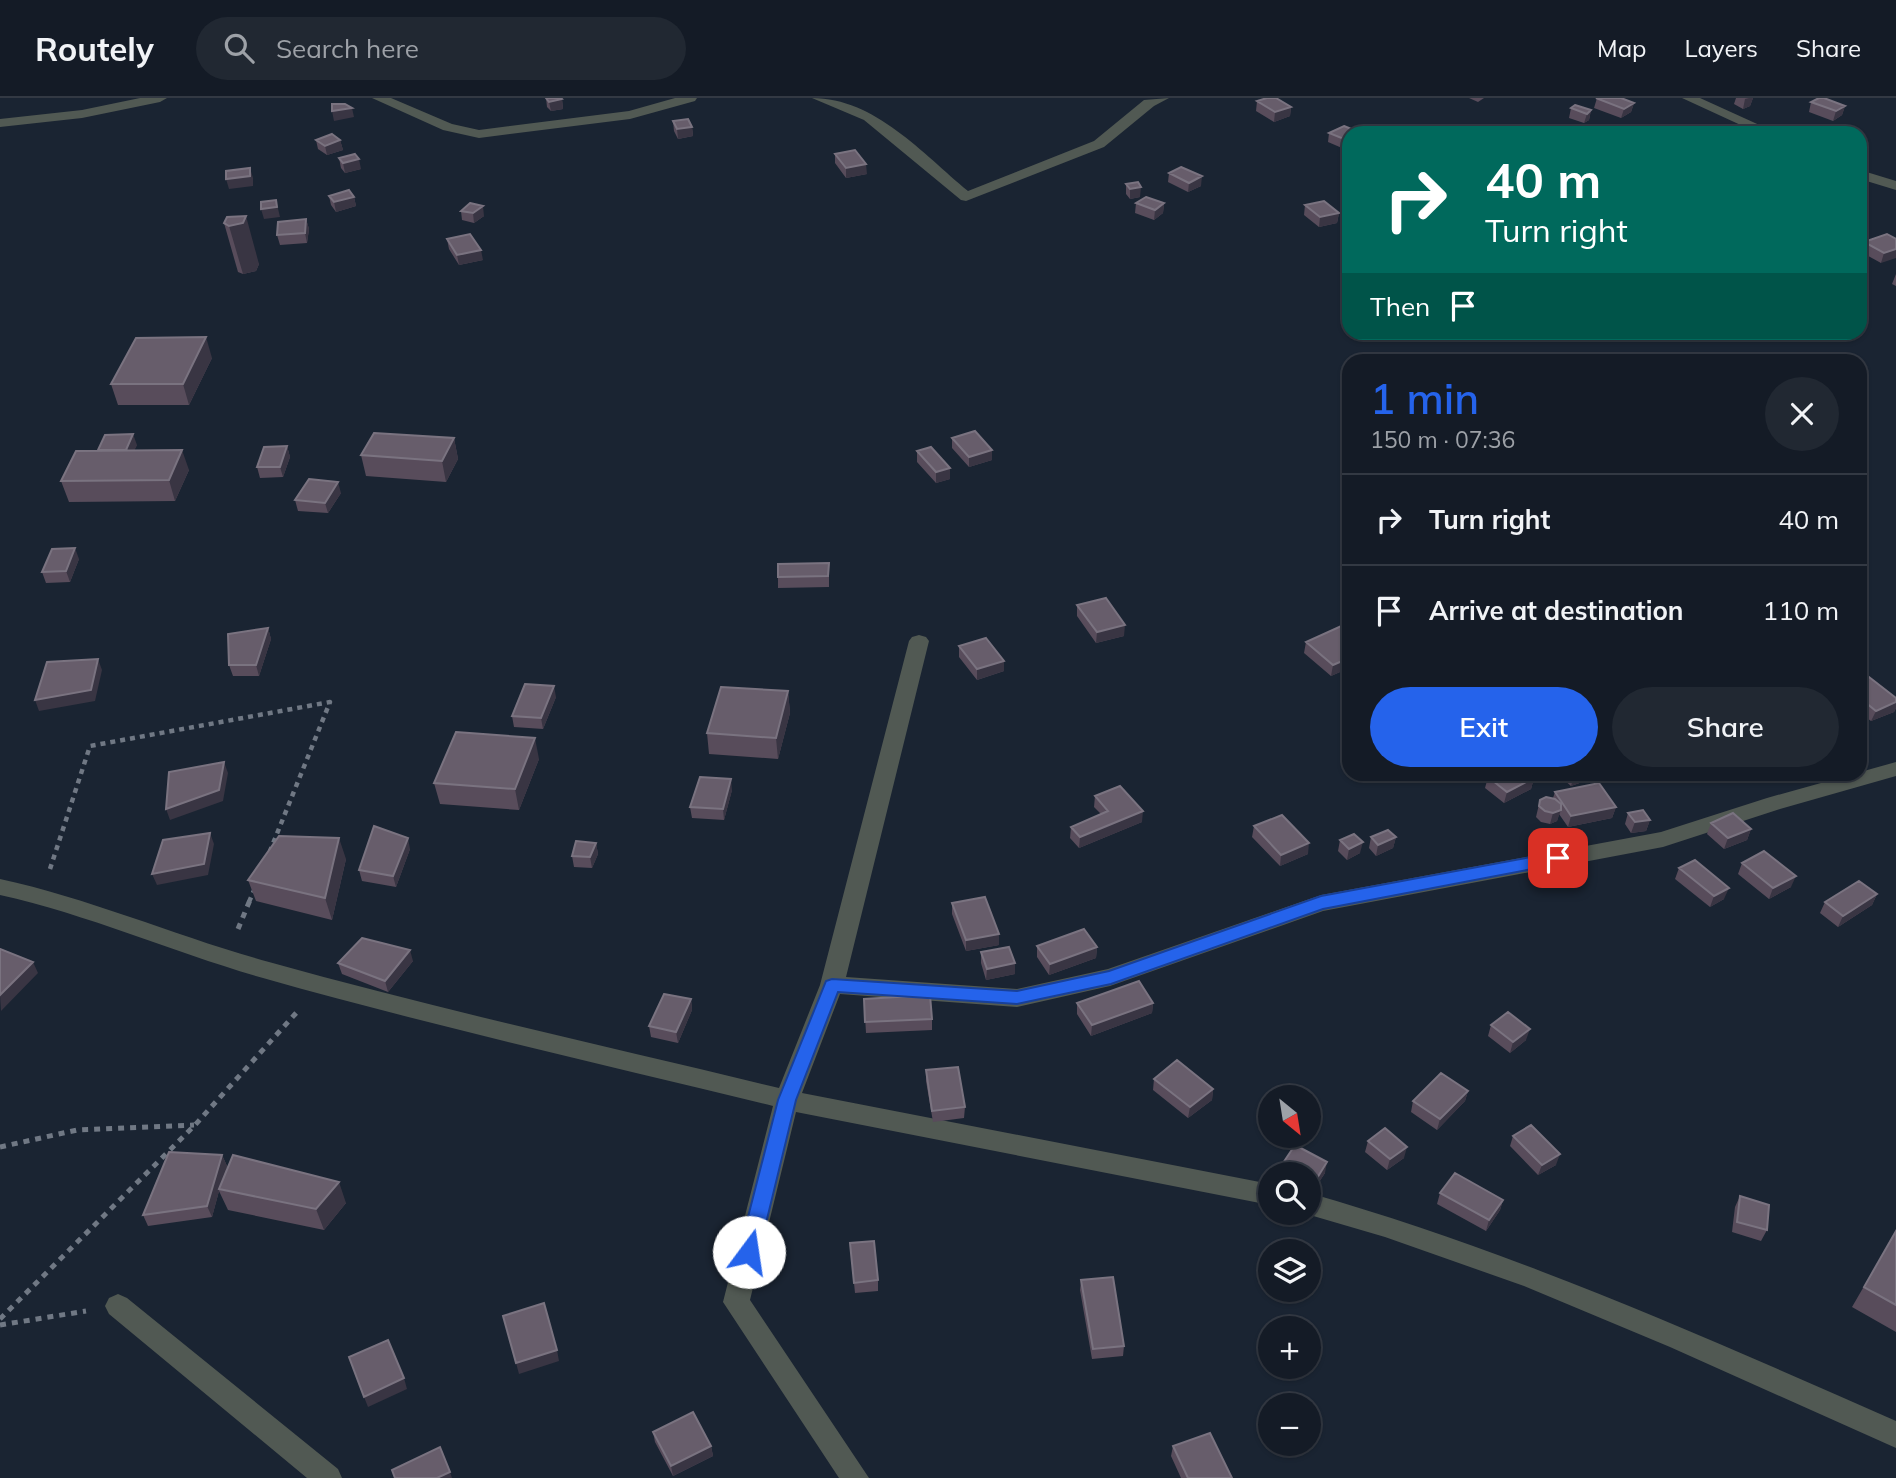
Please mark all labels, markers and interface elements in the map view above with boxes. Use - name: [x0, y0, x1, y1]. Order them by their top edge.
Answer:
- search box: [196, 17, 686, 80]
- text: Routely: [35, 28, 154, 69]
- icon: search: [220, 29, 258, 67]
- text: Search here: [276, 32, 419, 65]
- text: Map: [1597, 33, 1646, 63]
- text: Layers: [1684, 33, 1758, 63]
- text: Share: [1796, 33, 1861, 63]
- text: 40 m: [1485, 149, 1601, 210]
- icon: right: [1370, 154, 1461, 245]
- text: Turn right: [1485, 210, 1628, 250]
- icon: arrive: [1444, 287, 1482, 325]
- text: Then: [1370, 290, 1430, 323]
- text: 1 min: [1370, 372, 1479, 425]
- button: close: [1765, 377, 1839, 451]
- text: 150 m · 07:36: [1370, 425, 1515, 454]
- icon: right: [1370, 501, 1408, 539]
- text: Turn right: [1429, 503, 1550, 536]
- text: 40 m: [1778, 503, 1839, 536]
- icon: arrive: [1370, 592, 1408, 630]
- text: Arrive at destination: [1429, 594, 1684, 627]
- text: 110 m: [1763, 594, 1839, 627]
- button: Exit: [1370, 687, 1598, 767]
- button: Share: [1612, 687, 1839, 767]
- pin: [1528, 828, 1588, 888]
- icon: arrive: [1539, 839, 1577, 877]
- north arrow: [1258, 1085, 1321, 1148]
- map controls: [1258, 1085, 1321, 1456]
- button: search: [1258, 1162, 1321, 1225]
- position arrow: [712, 1215, 786, 1289]
- button: layers: [1258, 1239, 1321, 1302]
- button: +: [1258, 1316, 1321, 1379]
- button: −: [1258, 1393, 1321, 1456]

